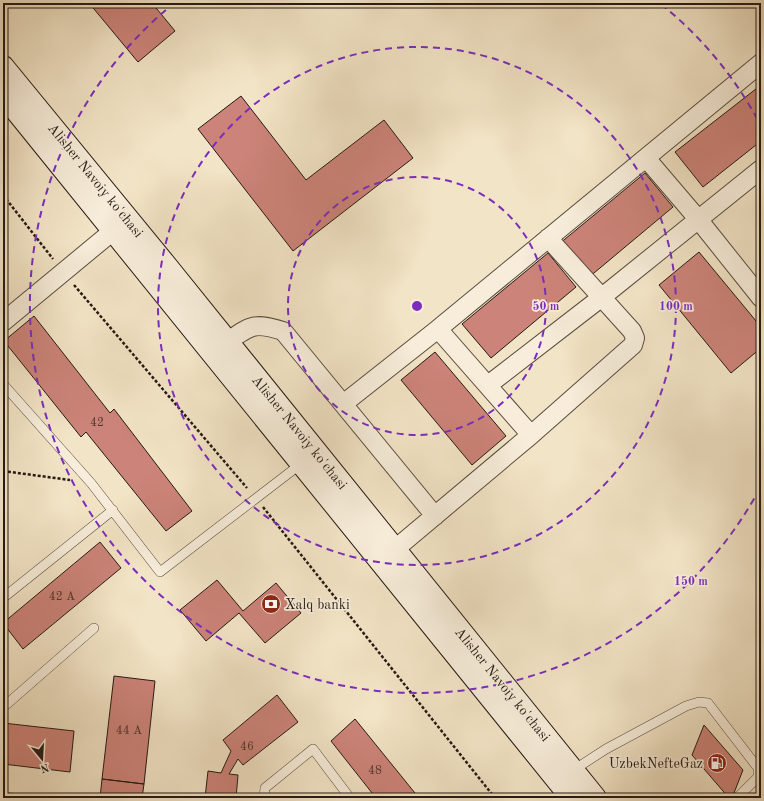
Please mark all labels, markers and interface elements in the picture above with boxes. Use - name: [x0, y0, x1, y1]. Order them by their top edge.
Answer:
- street label: Alisher Navoiy ko'chasi: [45, 121, 146, 240]
- centre of rings: [410, 299, 424, 313]
- text: 50 m: [533, 300, 560, 313]
- text: 100 m: [659, 301, 693, 313]
- street label: Alisher Navoiy ko'chasi: [249, 373, 350, 492]
- house number: 42: [90, 417, 104, 429]
- text: 150 m: [674, 575, 708, 588]
- house number: 42 А: [49, 591, 75, 603]
- bank icon: Xalq banki: [260, 593, 282, 615]
- place label: Xalq banki: [285, 598, 350, 612]
- street label: Alisher Navoiy ko'chasi: [452, 625, 553, 744]
- house number: 44 А: [116, 725, 142, 737]
- north arrow: [22, 739, 62, 779]
- house number: 46: [240, 741, 254, 753]
- fuel station icon: UzbekNefteGaz: [706, 752, 728, 774]
- place label: UzbekNefteGaz: [609, 757, 703, 771]
- text: N: [38, 761, 50, 774]
- house number: 48: [368, 765, 382, 777]

